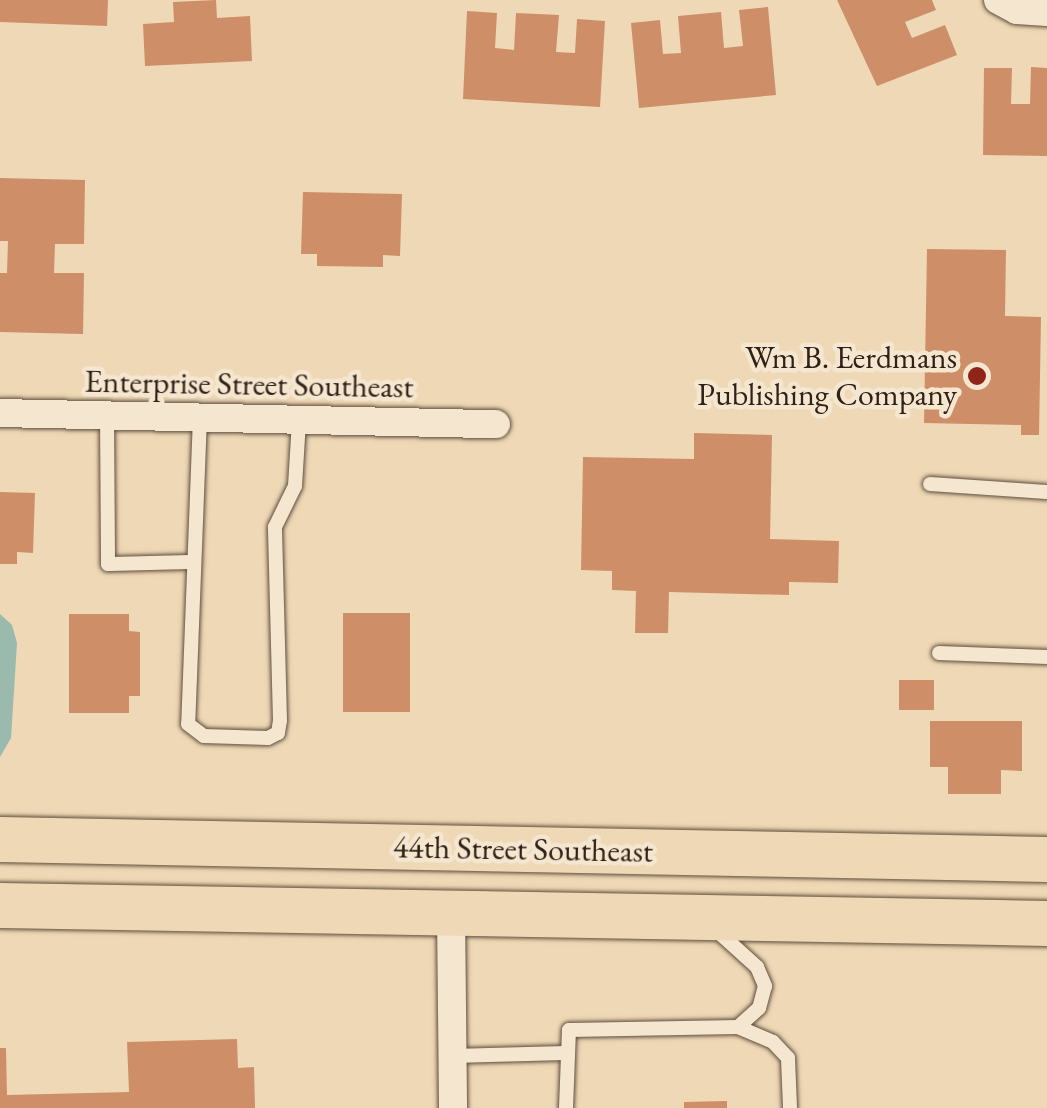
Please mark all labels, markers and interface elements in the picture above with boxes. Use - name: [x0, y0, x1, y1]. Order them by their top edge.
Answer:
- place label: Wm B. Eerdmans Publishing Company: [697, 339, 957, 414]
- street label: Enterprise Street Southeast: [84, 362, 414, 406]
- marker: Wm B. Eerdmans Publishing Company: [966, 365, 988, 387]
- street label: 44th Street Southeast: [393, 828, 653, 870]

